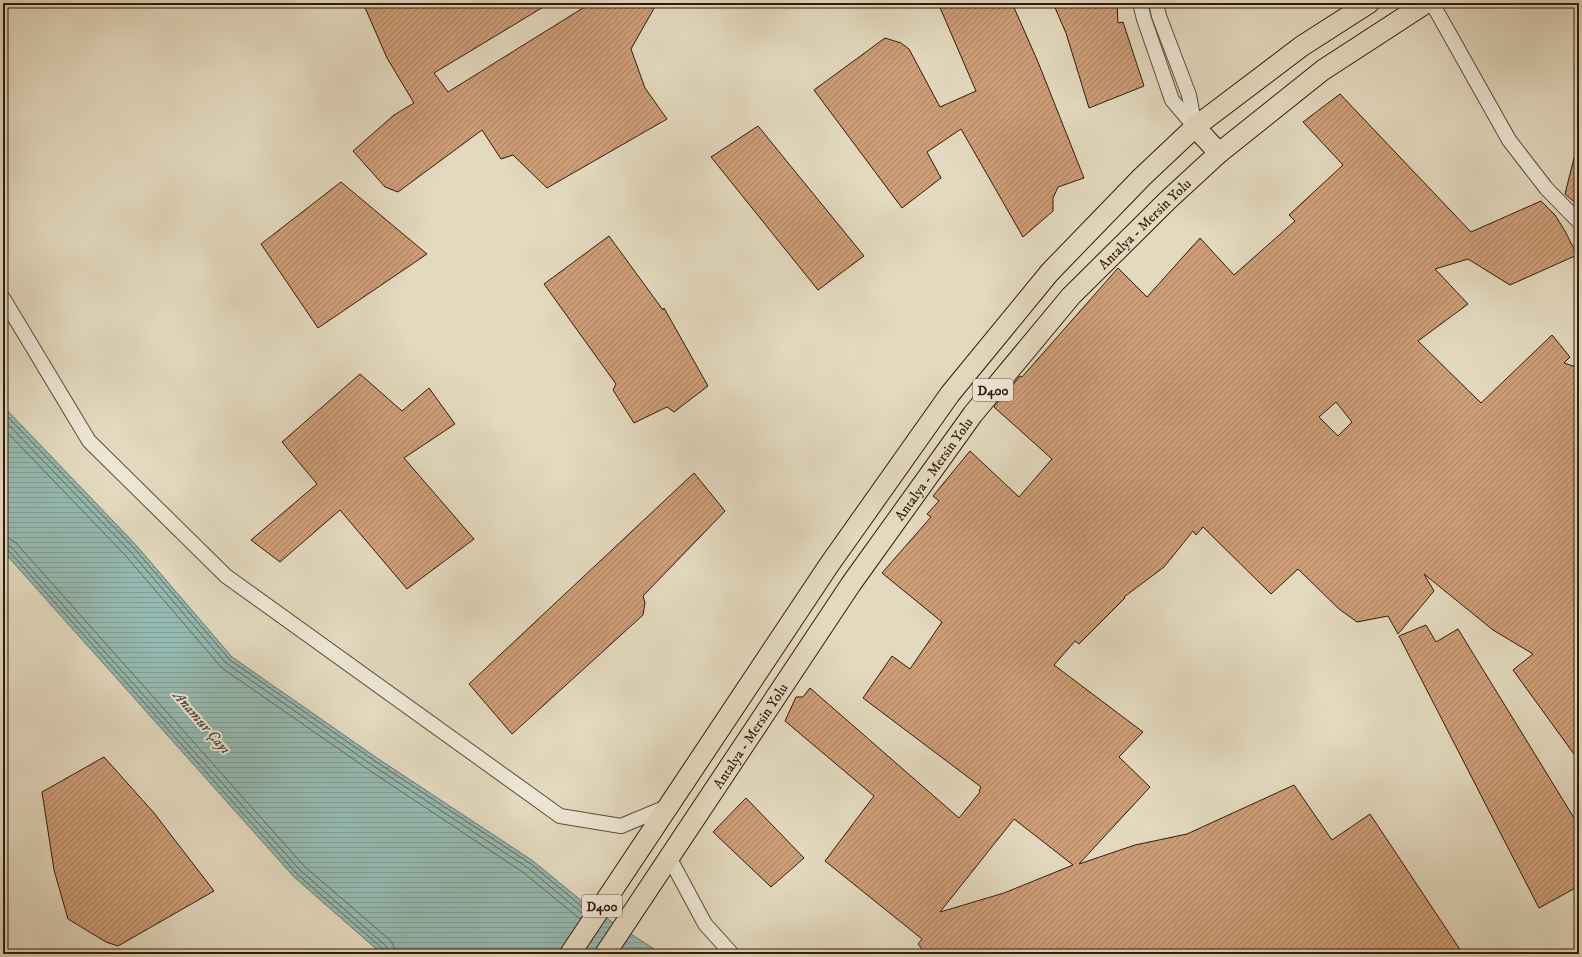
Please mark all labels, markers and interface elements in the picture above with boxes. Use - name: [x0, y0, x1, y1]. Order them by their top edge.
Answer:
- street label: Antalya - Mersin Yolu: [1095, 175, 1196, 274]
- road number: D400: [973, 379, 1013, 401]
- street label: Antalya - Mersin Yolu: [891, 414, 978, 525]
- street label: Antalya - Mersin Yolu: [709, 680, 793, 793]
- water label: Anamur Çayı: [168, 685, 234, 758]
- road number: D400: [582, 895, 622, 917]

